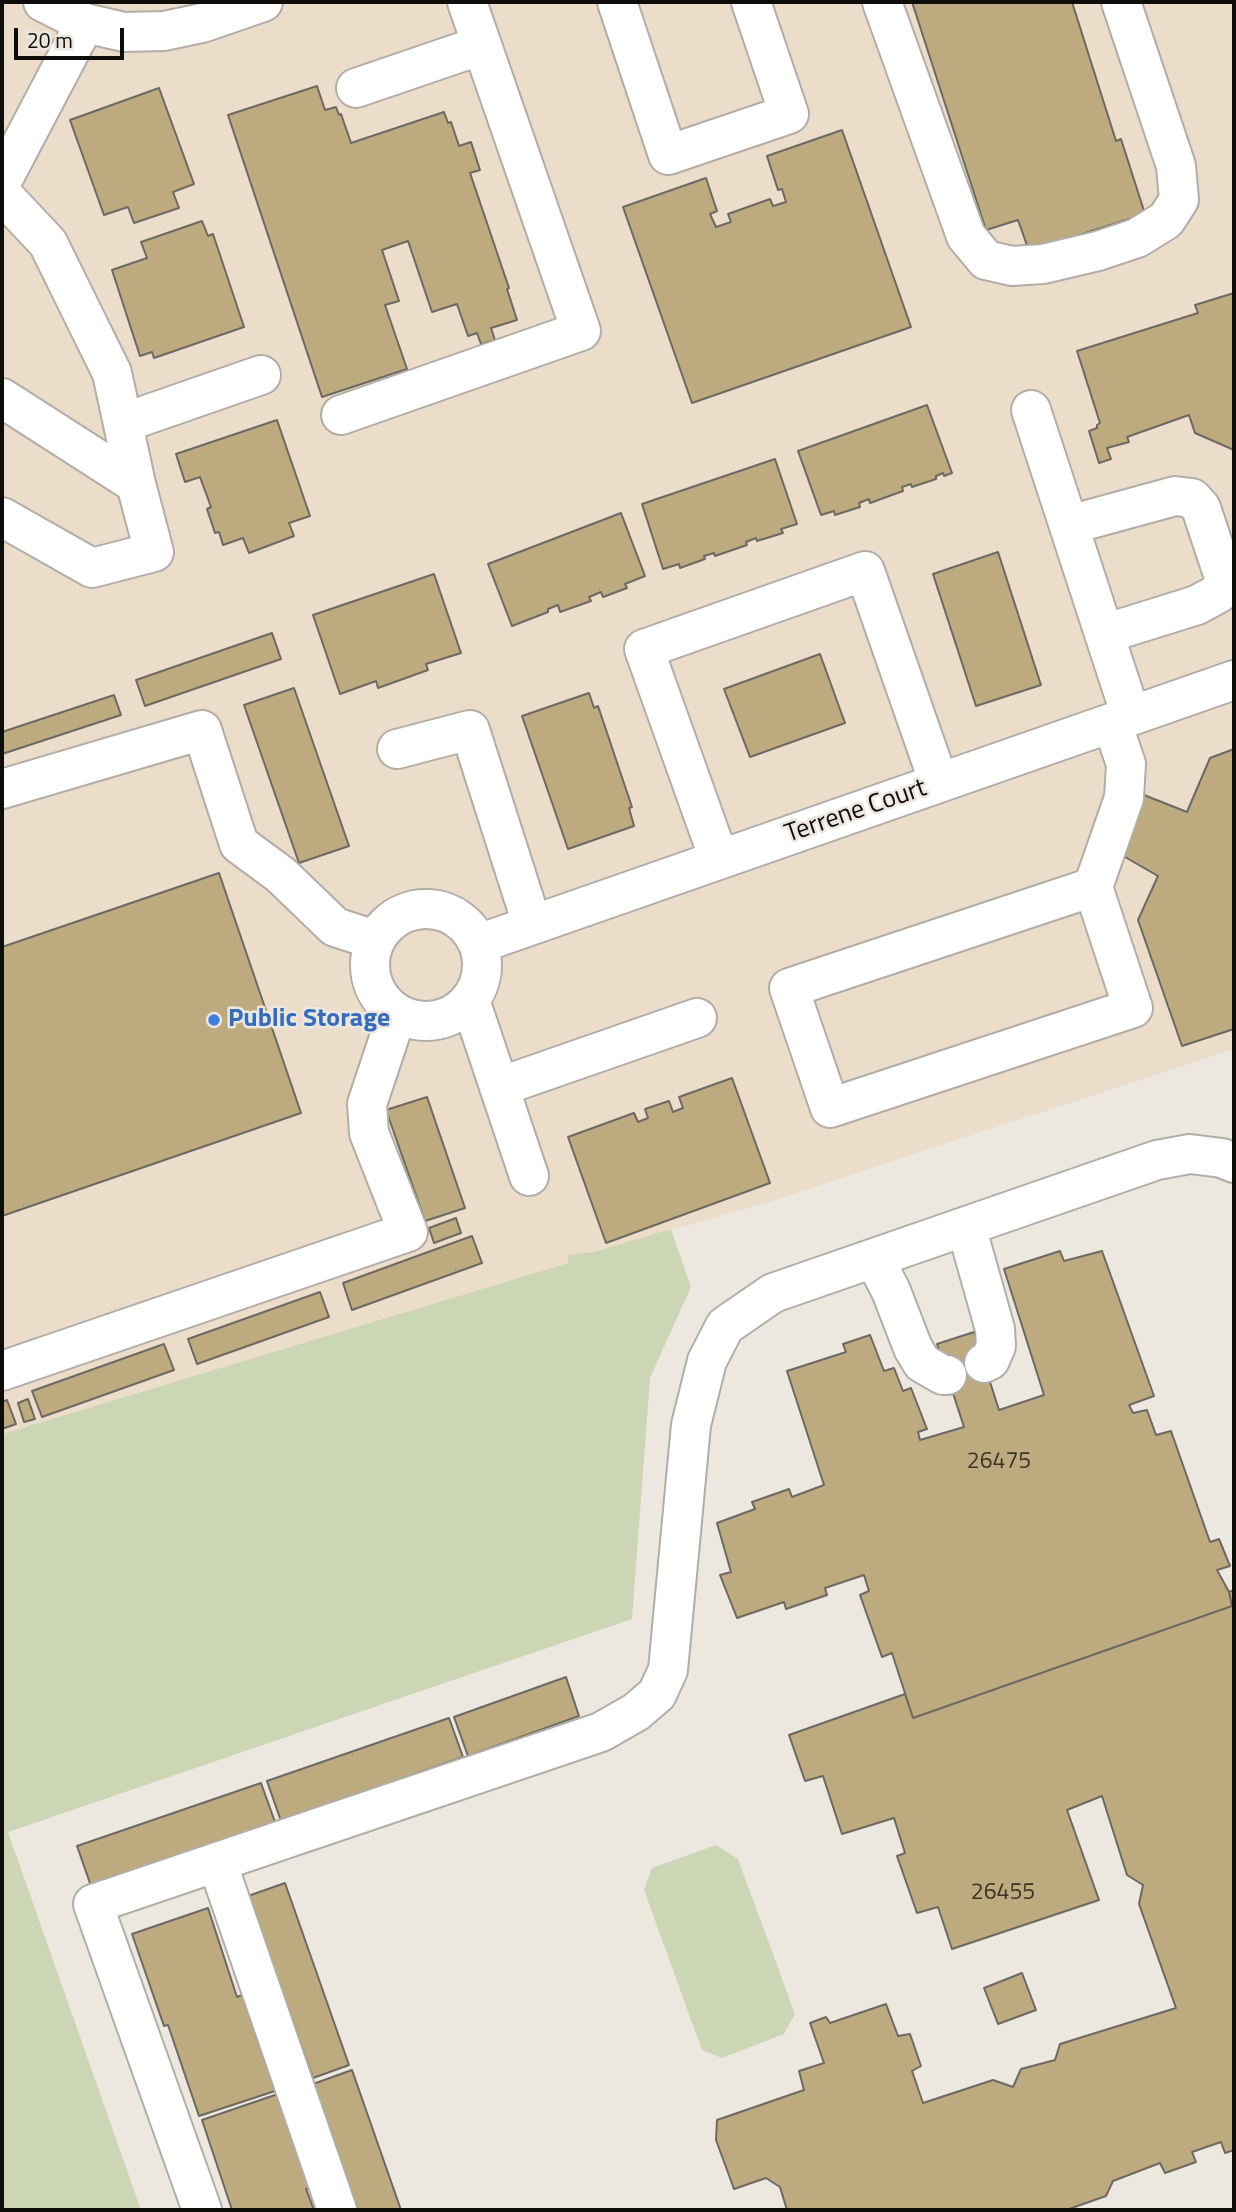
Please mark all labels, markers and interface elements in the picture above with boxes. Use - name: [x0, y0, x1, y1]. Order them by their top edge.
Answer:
- scale bar: [18, 14, 128, 58]
- text: 20 m: [27, 24, 73, 56]
- street label: Terrene Court: [781, 773, 931, 851]
- place label: Public Storage: [228, 1004, 390, 1036]
- marker: Public Storage: [206, 1012, 222, 1028]
- house number: 26475: [967, 1448, 1031, 1476]
- house number: 26455: [971, 1879, 1035, 1907]

